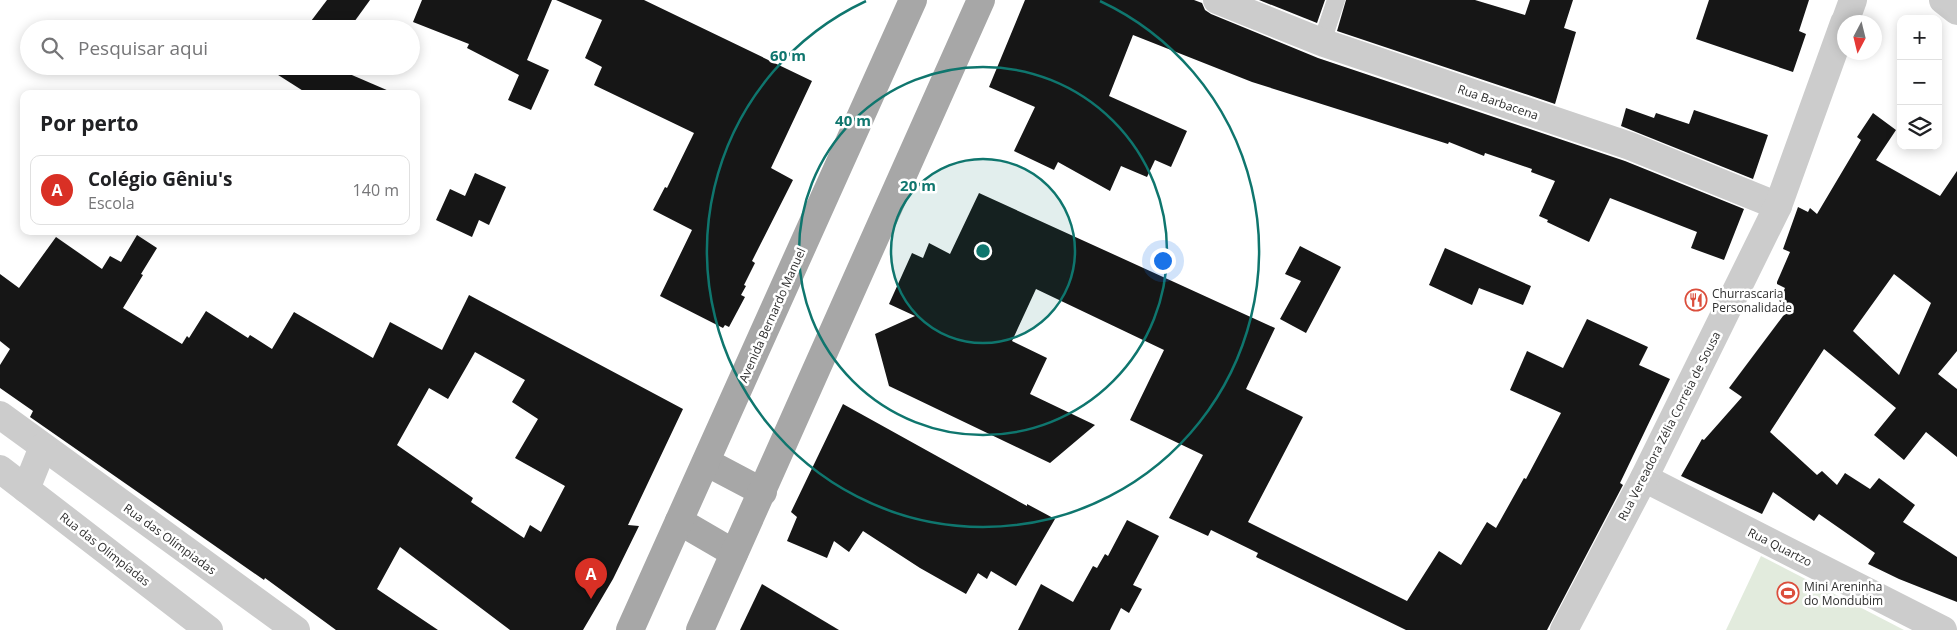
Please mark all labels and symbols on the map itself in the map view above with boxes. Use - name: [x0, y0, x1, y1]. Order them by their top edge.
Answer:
- north arrow: [1837, 15, 1882, 60]
- text: 60 m: [770, 45, 806, 65]
- street label: Rua Barbacena: [1455, 80, 1541, 124]
- text: 40 m: [835, 110, 871, 130]
- text: 20 m: [900, 175, 936, 195]
- centre of rings: [974, 242, 992, 260]
- street label: Avenida Bernardo Manuel: [735, 245, 809, 385]
- your location: [1150, 248, 1176, 274]
- place label: Churrascaria Personalidade: [1712, 285, 1792, 316]
- restaurant icon: Churrascaria Personalidade: [1684, 288, 1708, 312]
- street label: Rua Vereadora Zélia Correia de Sousa: [1614, 328, 1724, 524]
- street label: Rua das Olímpiadas: [120, 500, 220, 579]
- street label: Rua das Olimpíadas: [56, 508, 154, 590]
- street label: Rua Quartzo: [1745, 524, 1815, 570]
- pin: A: [575, 558, 607, 599]
- place label: Mini Areninha do Mondubim: [1804, 578, 1883, 609]
- sports icon: Mini Areninha do Mondubim: [1776, 581, 1800, 605]

